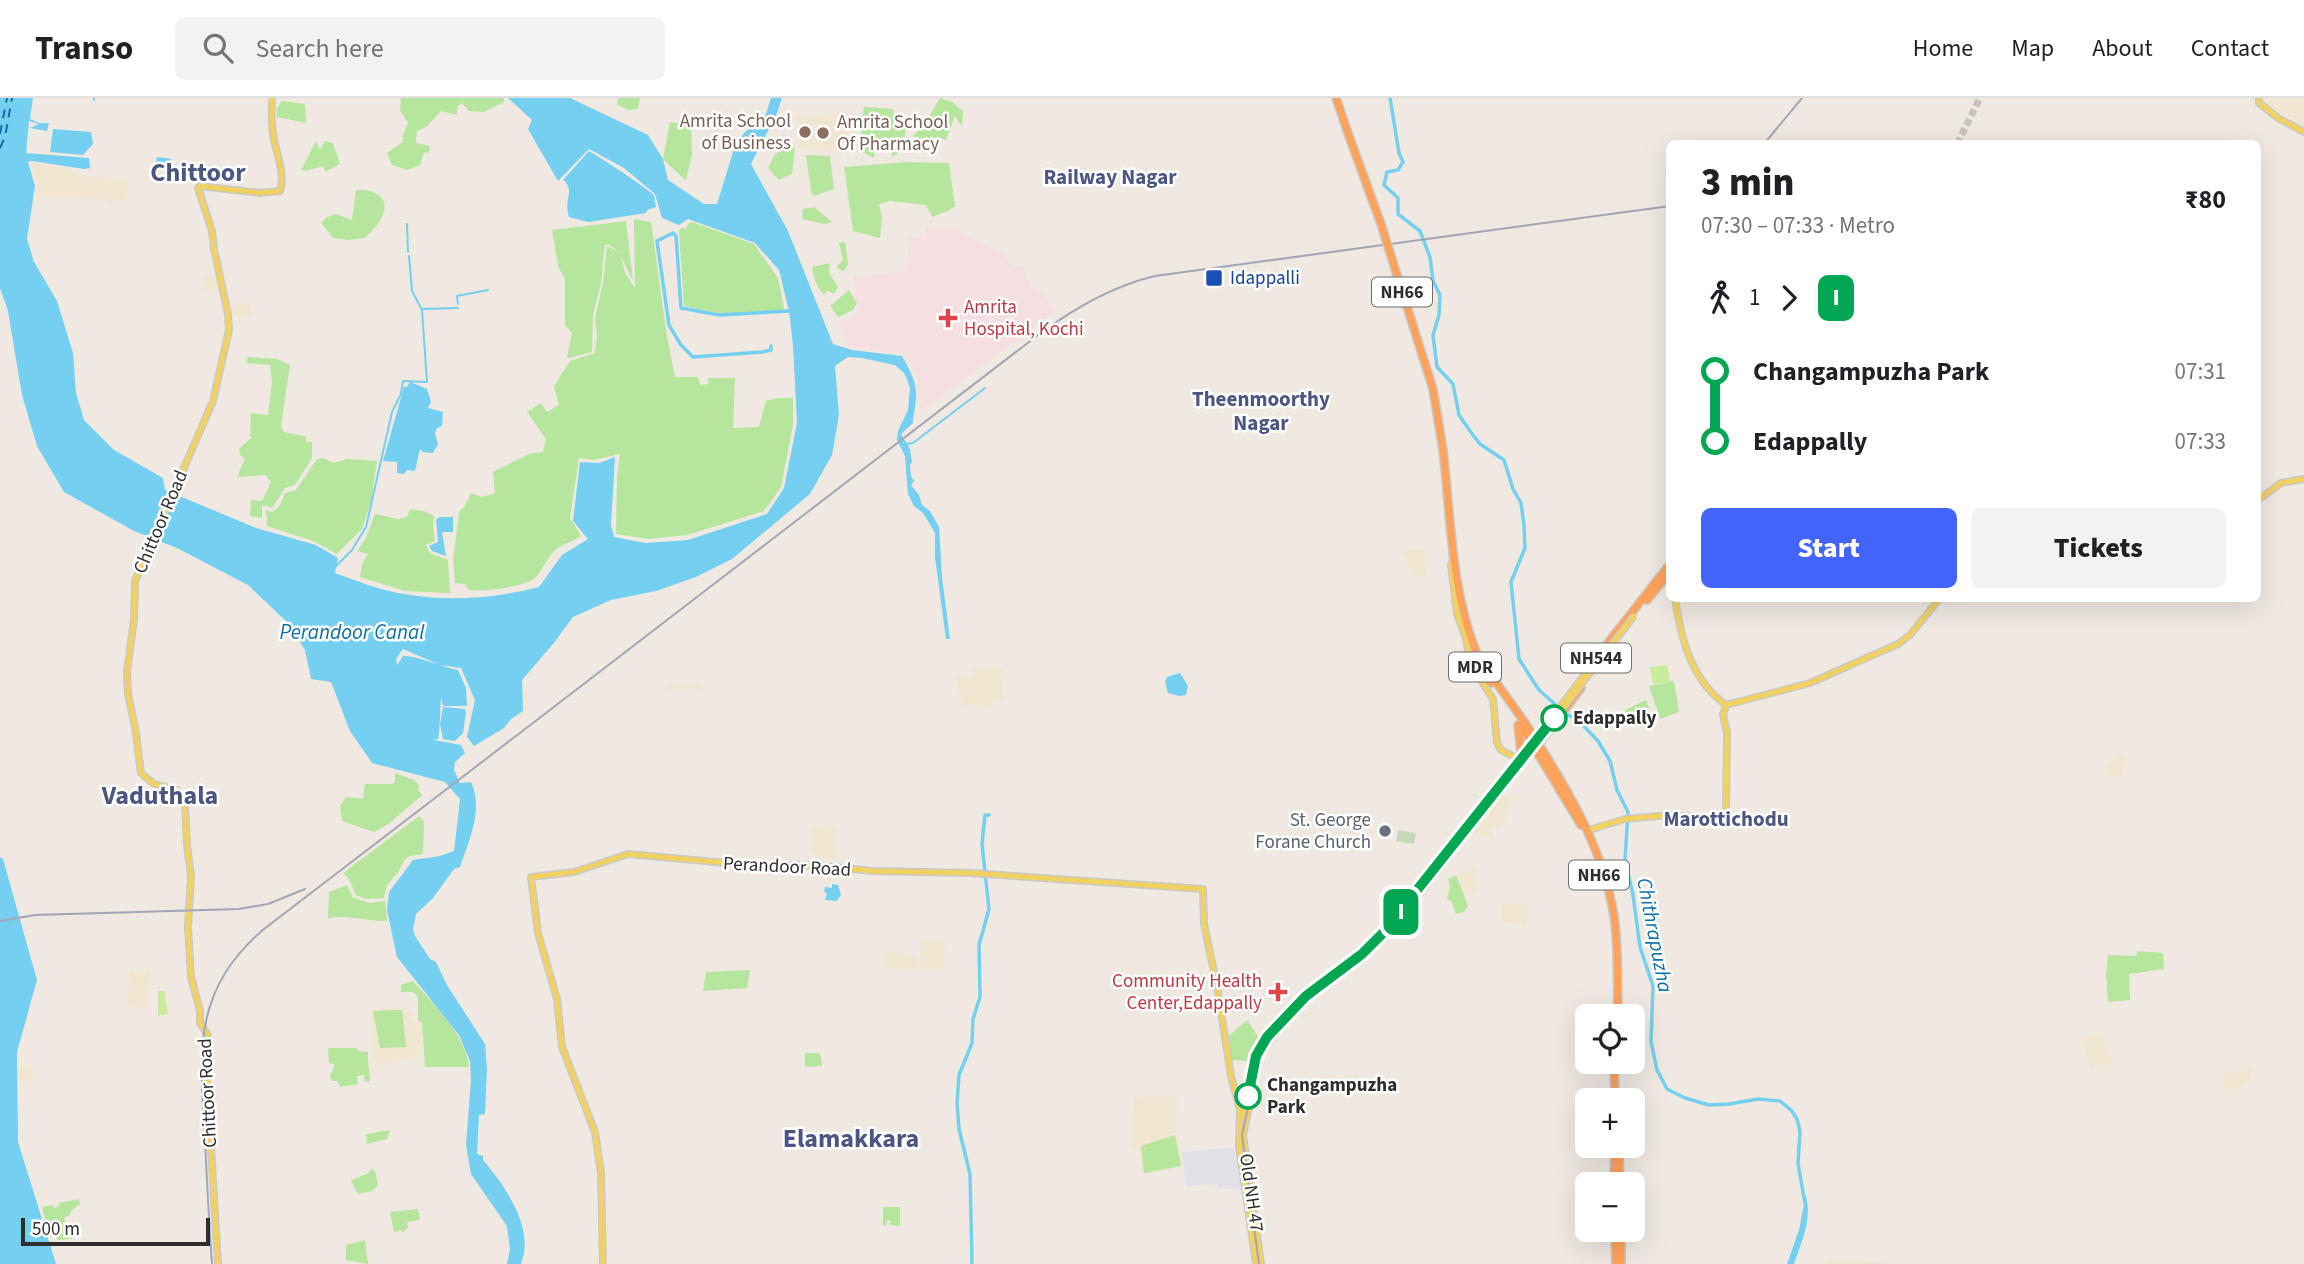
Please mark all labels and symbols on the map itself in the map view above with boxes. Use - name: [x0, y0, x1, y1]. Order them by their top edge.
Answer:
- place label: Amrita School of Business: [680, 108, 791, 157]
- place label: Amrita School Of Pharmacy: [837, 109, 948, 158]
- marker: Amrita School of Business: [797, 124, 813, 140]
- marker: Amrita School Of Pharmacy: [815, 125, 831, 141]
- district label: Chittoor: [150, 154, 246, 191]
- district label: Railway Nagar: [1043, 162, 1177, 192]
- place label: Idappalli: [1230, 265, 1300, 292]
- marker: Idappalli: [1204, 268, 1224, 288]
- road number: NH66: [1372, 278, 1432, 307]
- place label: Amrita Hospital, Kochi: [964, 294, 1084, 343]
- marker: Amrita Hospital, Kochi: [938, 308, 958, 328]
- district label: Theenmoorthy Nagar: [1192, 384, 1330, 438]
- street label: Chittoor Road: [127, 466, 195, 578]
- water label: Perandoor Canal: [279, 617, 425, 647]
- road number: NH544: [1561, 644, 1631, 672]
- road number: MDR: [1449, 652, 1501, 682]
- marker: Edappally: [1541, 705, 1567, 731]
- place label: Edappally: [1573, 705, 1657, 732]
- district label: Vaduthala: [101, 777, 218, 814]
- district label: Marottichodu: [1663, 804, 1789, 834]
- place label: St. George Forane Church: [1255, 807, 1371, 856]
- marker: St. George Forane Church: [1377, 823, 1393, 839]
- street label: Perandoor Road: [722, 850, 852, 884]
- road number: NH66: [1569, 860, 1629, 890]
- water label: Chithrapuzha: [1629, 875, 1681, 995]
- line badge: I: [1378, 889, 1424, 935]
- place label: Community Health Center,Edappally: [1112, 968, 1262, 1017]
- marker: Community Health Center,Edappally: [1268, 982, 1288, 1002]
- street label: Chittoor Road: [192, 1037, 224, 1149]
- place label: Changampuzha Park: [1267, 1072, 1397, 1121]
- marker: Changampuzha Park: [1235, 1083, 1261, 1109]
- district label: Elamakkara: [783, 1120, 919, 1157]
- street label: Old NH 47: [1232, 1152, 1270, 1234]
- scale bar: [21, 1215, 210, 1247]

